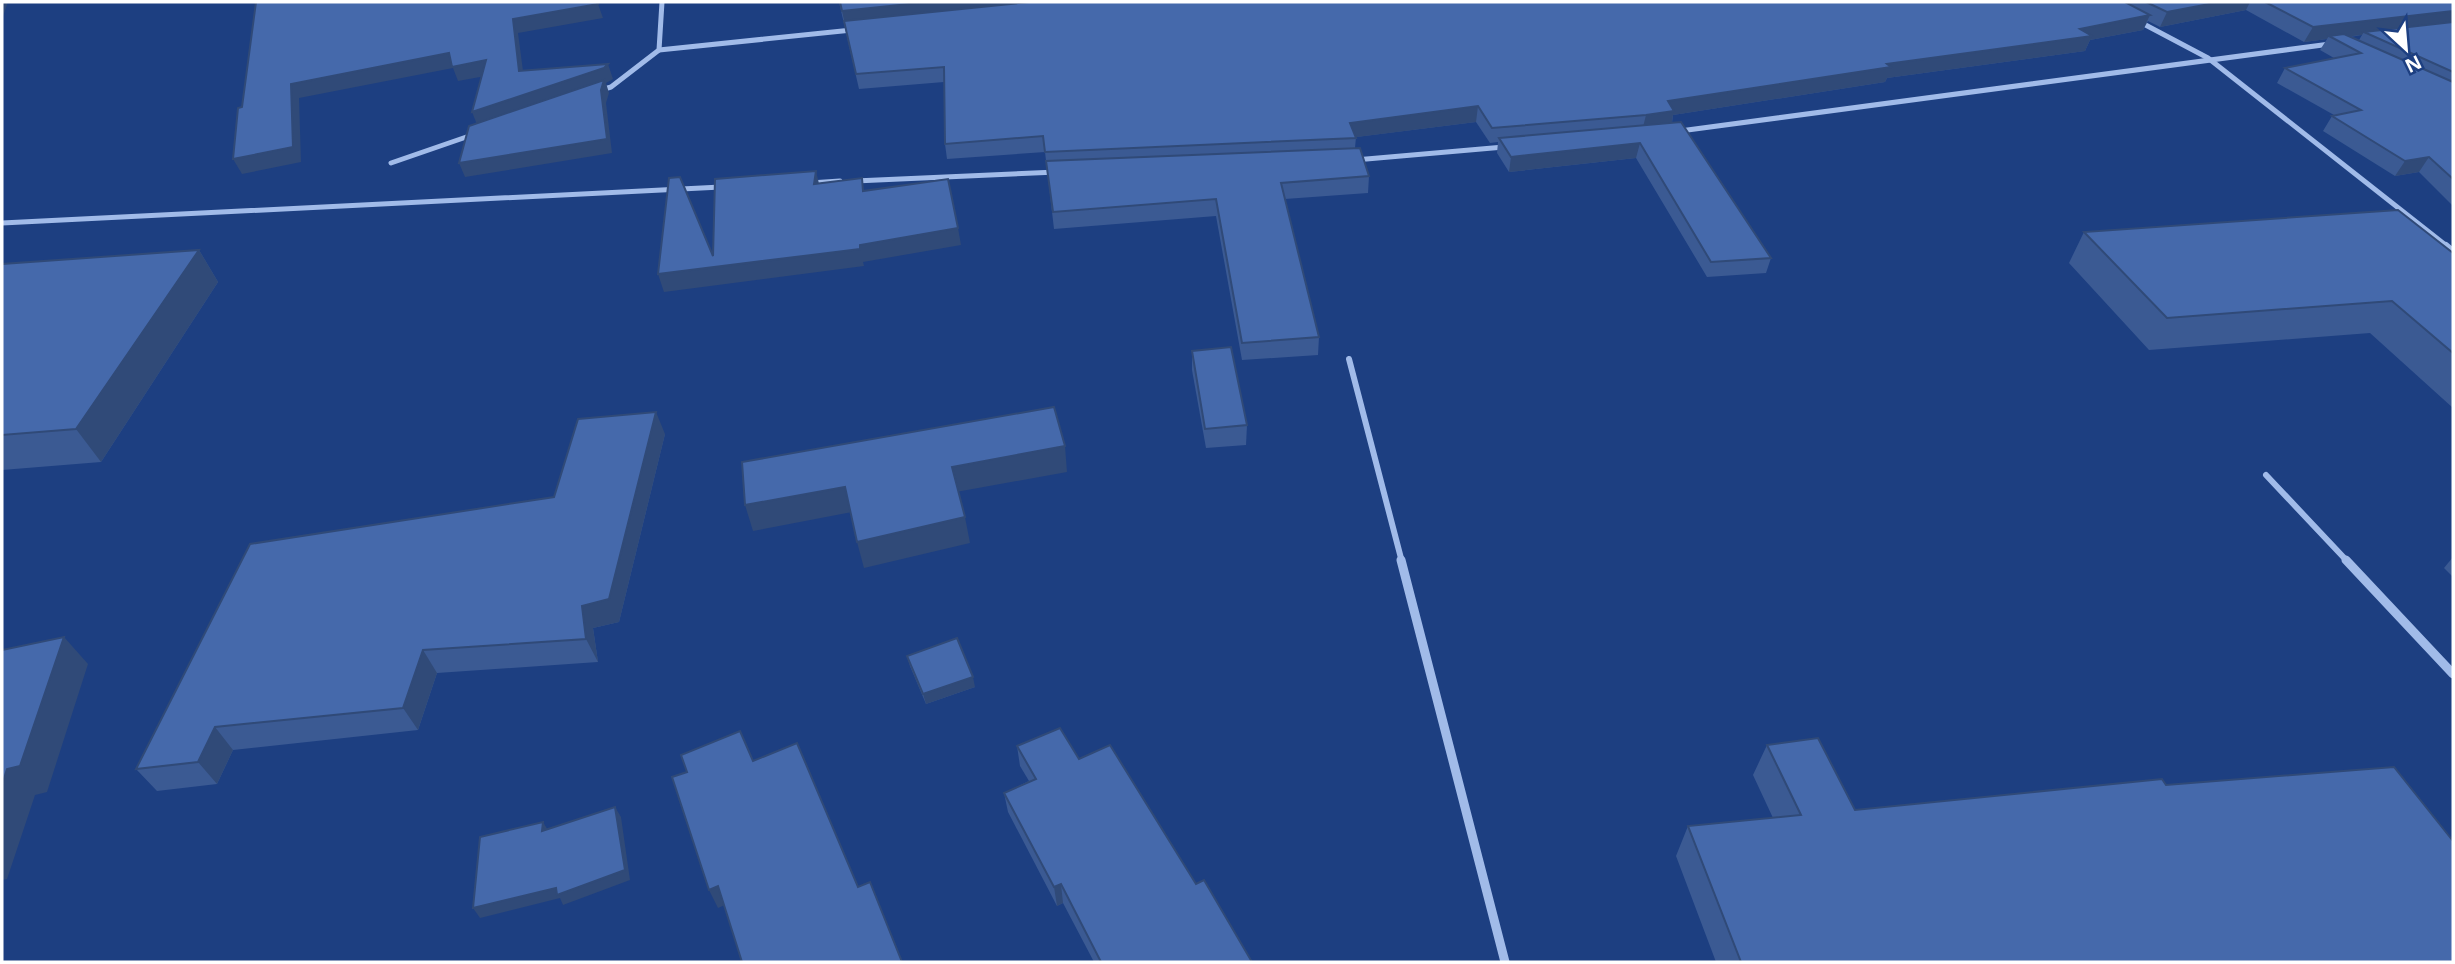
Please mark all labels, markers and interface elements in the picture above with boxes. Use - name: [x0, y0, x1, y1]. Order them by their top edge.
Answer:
- north arrow: [2371, 14, 2441, 84]
- text: N: [2401, 49, 2426, 79]

